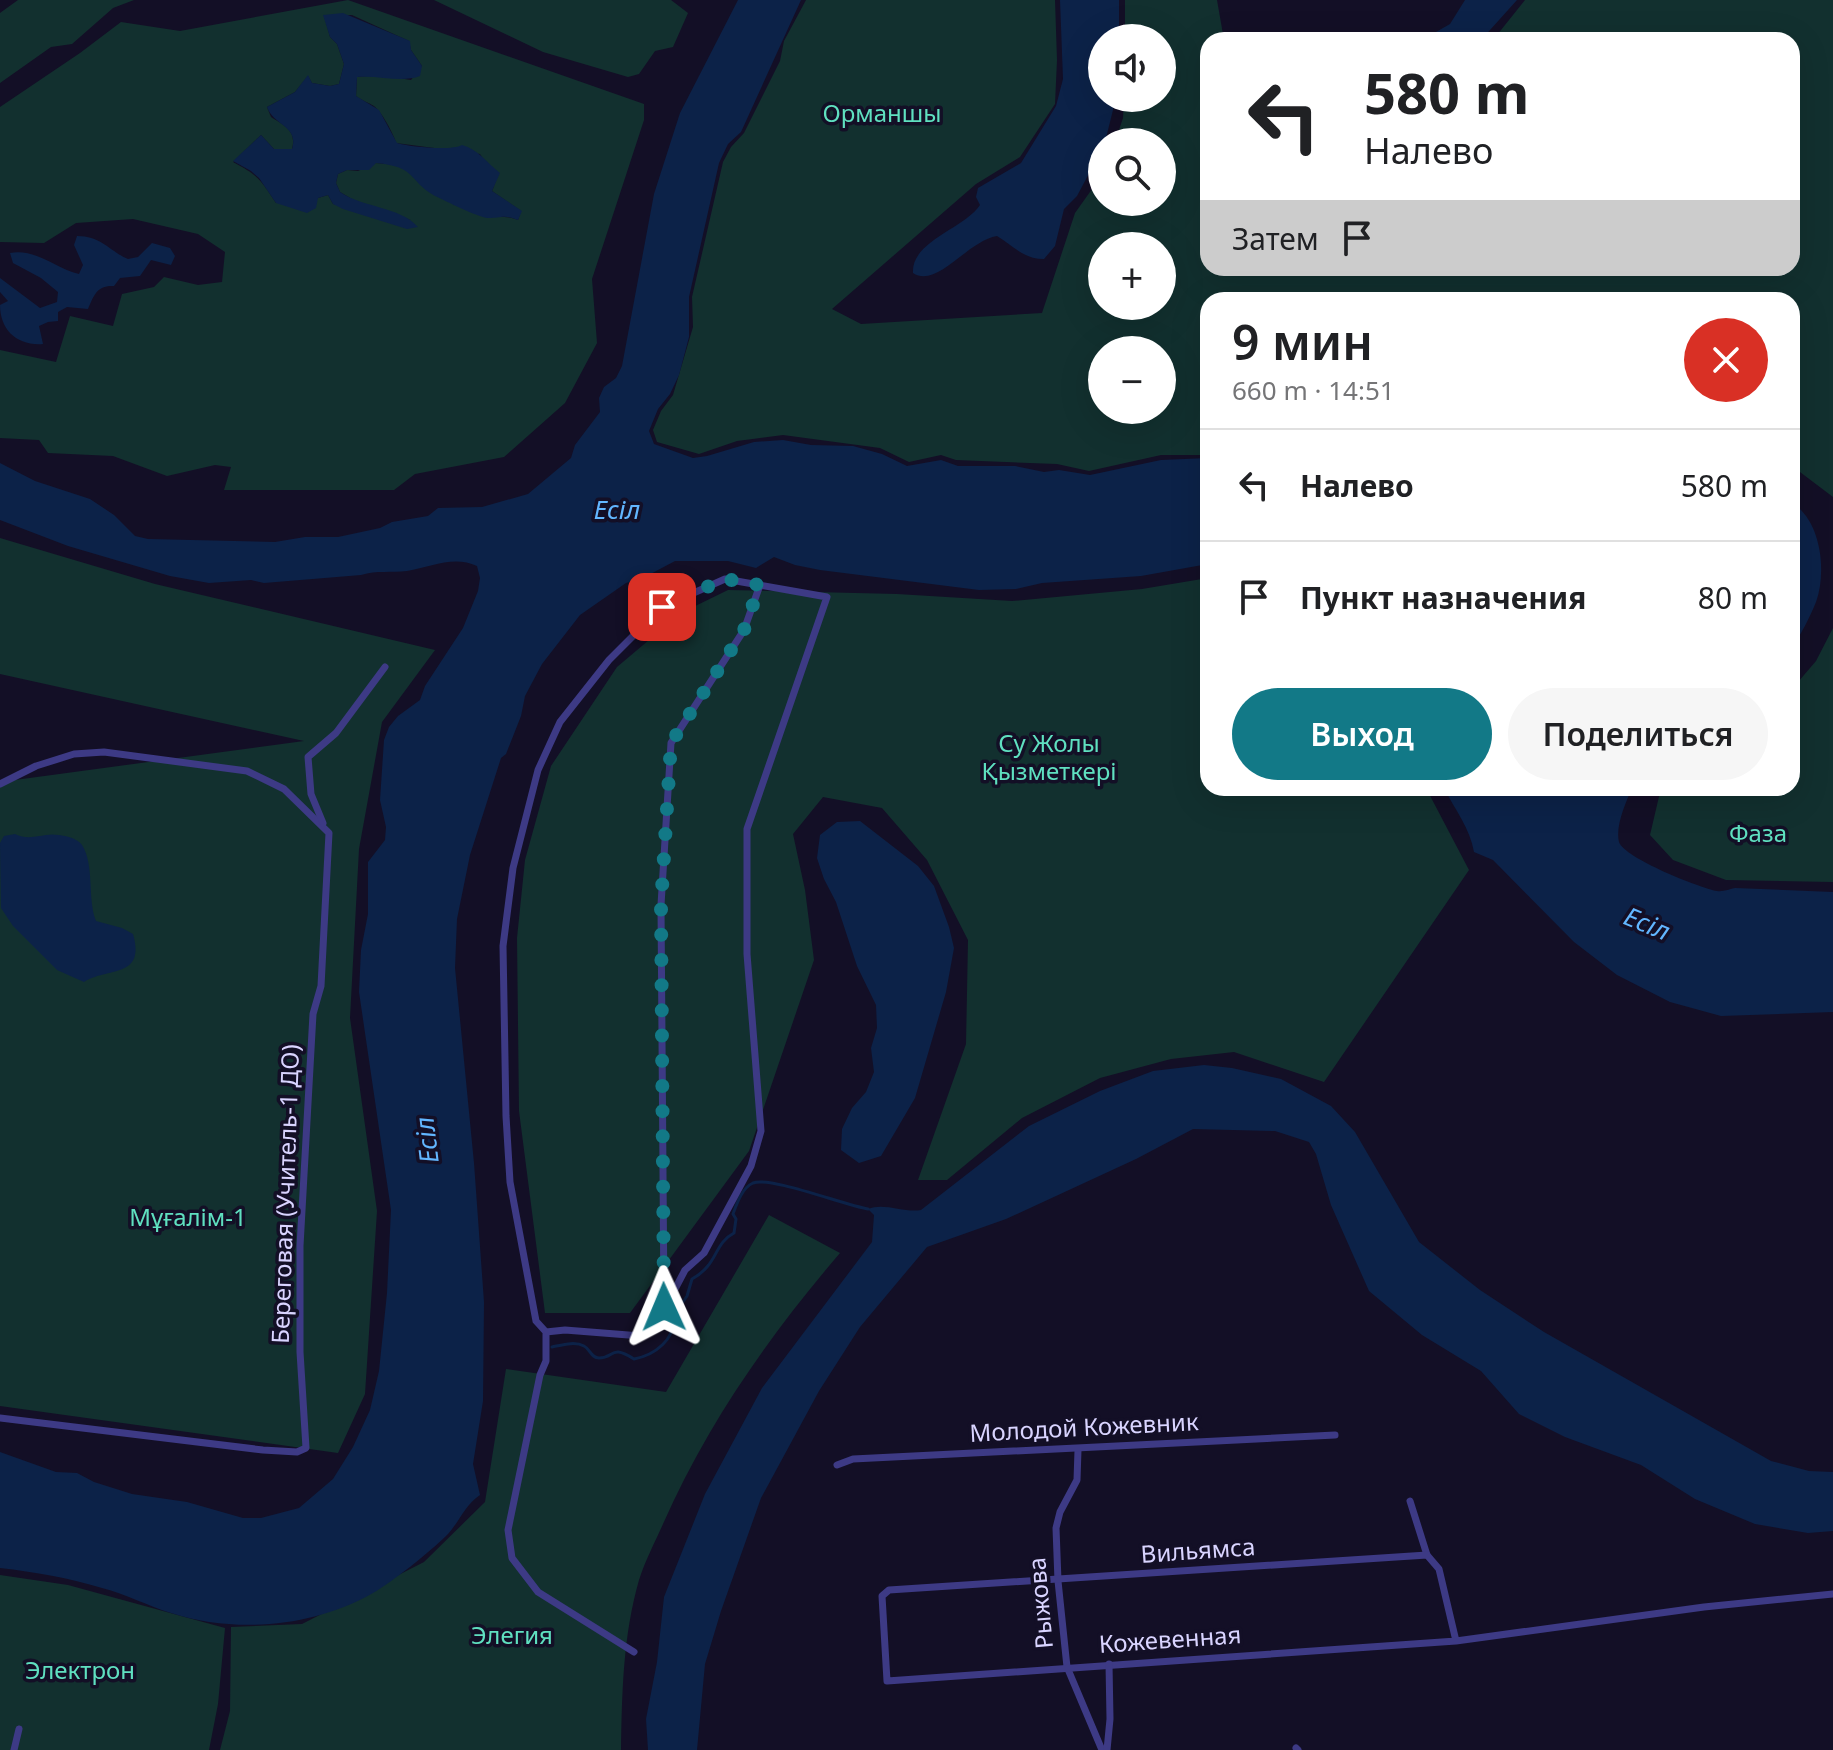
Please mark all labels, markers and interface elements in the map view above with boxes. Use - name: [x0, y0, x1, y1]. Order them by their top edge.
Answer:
- map controls: [1088, 24, 1176, 424]
- button: sound: [1088, 24, 1176, 112]
- text: 580 m: [1364, 54, 1529, 130]
- icon: left: [1232, 64, 1336, 168]
- park label: Орманшы: [822, 96, 942, 129]
- text: Налево: [1364, 126, 1493, 175]
- button: search: [1088, 128, 1176, 216]
- icon: arrive: [1335, 216, 1379, 260]
- text: Затем: [1232, 218, 1319, 259]
- button: +: [1088, 232, 1176, 320]
- text: 9 мин: [1232, 309, 1373, 374]
- button: close: [1684, 318, 1768, 402]
- button: −: [1088, 336, 1176, 424]
- text: 660 m · 14:51: [1232, 372, 1395, 408]
- icon: left: [1232, 463, 1276, 507]
- text: Налево: [1300, 465, 1414, 506]
- text: 580 m: [1681, 465, 1768, 506]
- water label: Есіл: [594, 491, 641, 527]
- pin: [628, 573, 696, 641]
- icon: arrive: [1232, 575, 1276, 619]
- text: Пункт назначения: [1300, 577, 1586, 618]
- text: 80 m: [1698, 577, 1768, 618]
- icon: arrive: [640, 585, 684, 629]
- button: Выход: [1232, 688, 1492, 780]
- button: Поделиться: [1508, 688, 1768, 780]
- park label: Су Жолы Қызметкері: [982, 726, 1116, 787]
- park label: Фаза: [1729, 816, 1787, 849]
- water label: Есіл: [1619, 898, 1676, 949]
- street label: Береговая (Учитель-1 ДО): [263, 1044, 306, 1344]
- water label: Есіл: [405, 1115, 447, 1165]
- park label: Мұғалім-1: [129, 1200, 247, 1233]
- position arrow: [622, 1265, 706, 1349]
- street label: Молодой Кожевник: [969, 1404, 1200, 1449]
- street label: Вильямса: [1140, 1529, 1256, 1570]
- street label: Рыжова: [1019, 1556, 1060, 1650]
- street label: Кожевенная: [1098, 1617, 1242, 1660]
- park label: Элегия: [471, 1618, 553, 1651]
- park label: Электрон: [25, 1653, 135, 1686]

